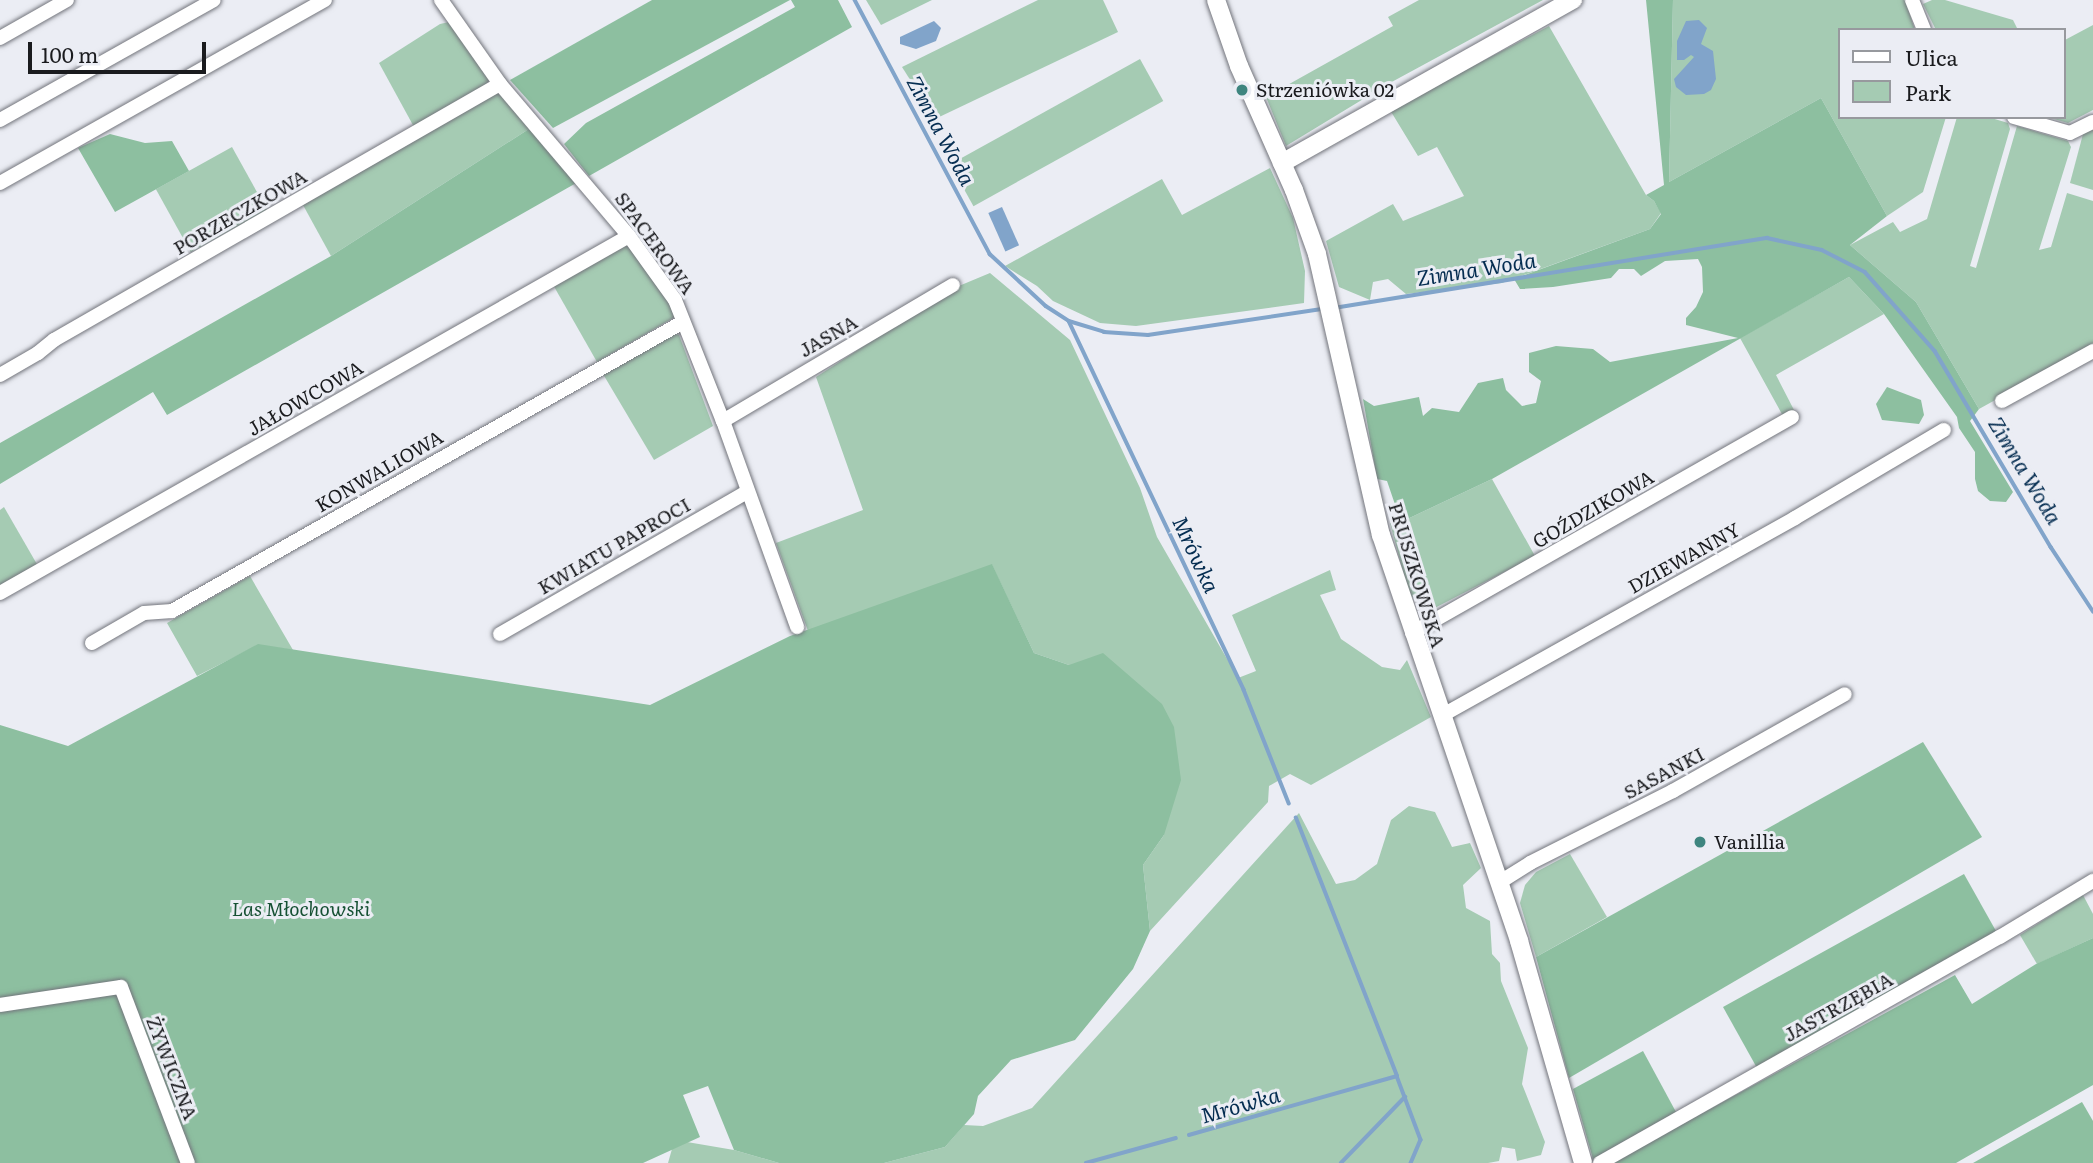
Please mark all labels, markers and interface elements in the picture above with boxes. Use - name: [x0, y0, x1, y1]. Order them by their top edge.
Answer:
- scale bar: [32, 28, 210, 72]
- legend: [1838, 28, 2065, 119]
- text: 100 m: [41, 38, 98, 69]
- text: Ulica: [1905, 41, 1958, 72]
- water label: Zimna Woda: [903, 71, 981, 189]
- text: Park: [1905, 76, 1951, 107]
- place label: Strzeniówka 02: [1256, 79, 1394, 101]
- marker: Strzeniówka 02: [1234, 82, 1250, 98]
- street label: PORZECZKOWA: [169, 165, 311, 259]
- street label: SPACEROWA: [610, 188, 700, 298]
- water label: Zimna Woda: [1414, 246, 1538, 290]
- street label: JASNA: [795, 310, 861, 362]
- street label: JAŁOWCOWA: [243, 356, 367, 440]
- water label: Zimna Woda: [1984, 412, 2068, 528]
- street label: KONWALIOWA: [311, 425, 447, 517]
- street label: GOŹDZIKOWA: [1529, 465, 1657, 553]
- street label: KWIATU PAPROCI: [534, 493, 694, 599]
- street label: PRUSZKOWSKA: [1384, 500, 1450, 650]
- water label: Mrówka: [1168, 512, 1226, 596]
- street label: DZIEWANNY: [1624, 518, 1744, 598]
- street label: SASANKI: [1620, 742, 1708, 804]
- place label: Vanillia: [1714, 831, 1785, 853]
- marker: Vanillia: [1692, 834, 1708, 850]
- park label: Las Młochowski: [232, 898, 370, 920]
- street label: JASTRZĘBIA: [1780, 968, 1896, 1046]
- street label: ŻYWICZNA: [142, 1013, 202, 1123]
- water label: Mrówka: [1198, 1081, 1282, 1127]

